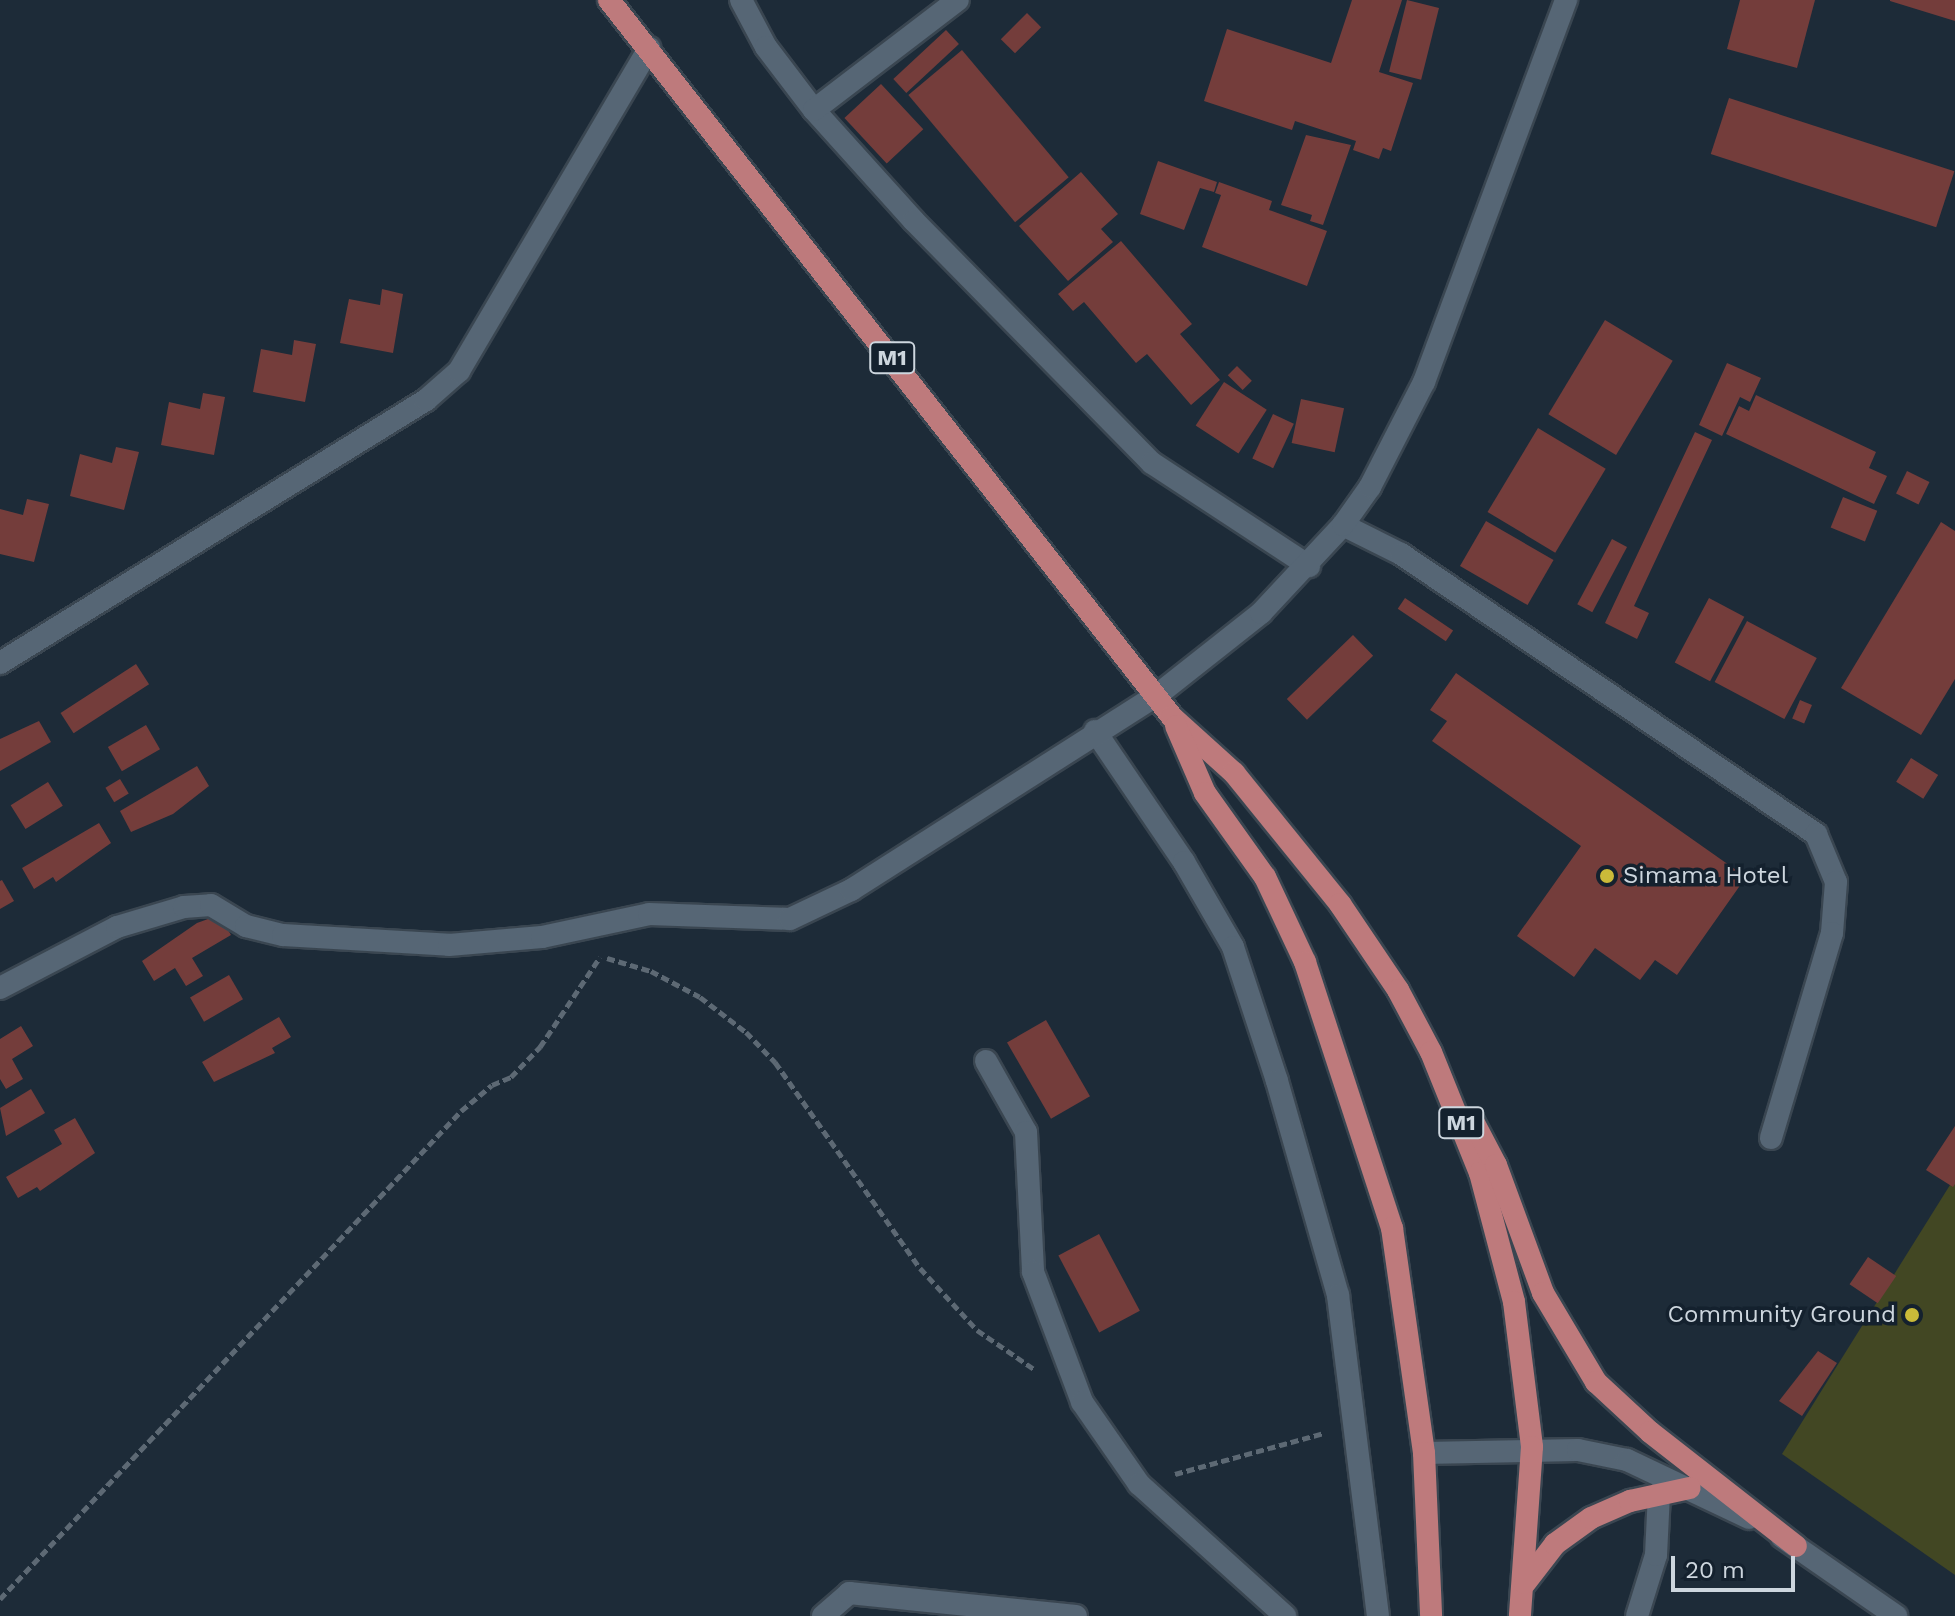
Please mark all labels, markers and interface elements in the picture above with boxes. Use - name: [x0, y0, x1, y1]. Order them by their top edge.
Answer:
- road number: M1: [868, 340, 916, 376]
- place label: Simama Hotel: [1623, 862, 1789, 890]
- marker: Simama Hotel: [1598, 867, 1616, 885]
- road number: M1: [1437, 1105, 1485, 1141]
- place label: Community Ground: [1667, 1301, 1896, 1329]
- marker: Community Ground: [1903, 1306, 1921, 1324]
- scale bar: [1675, 1540, 1799, 1590]
- text: 20 m: [1685, 1556, 1745, 1584]

